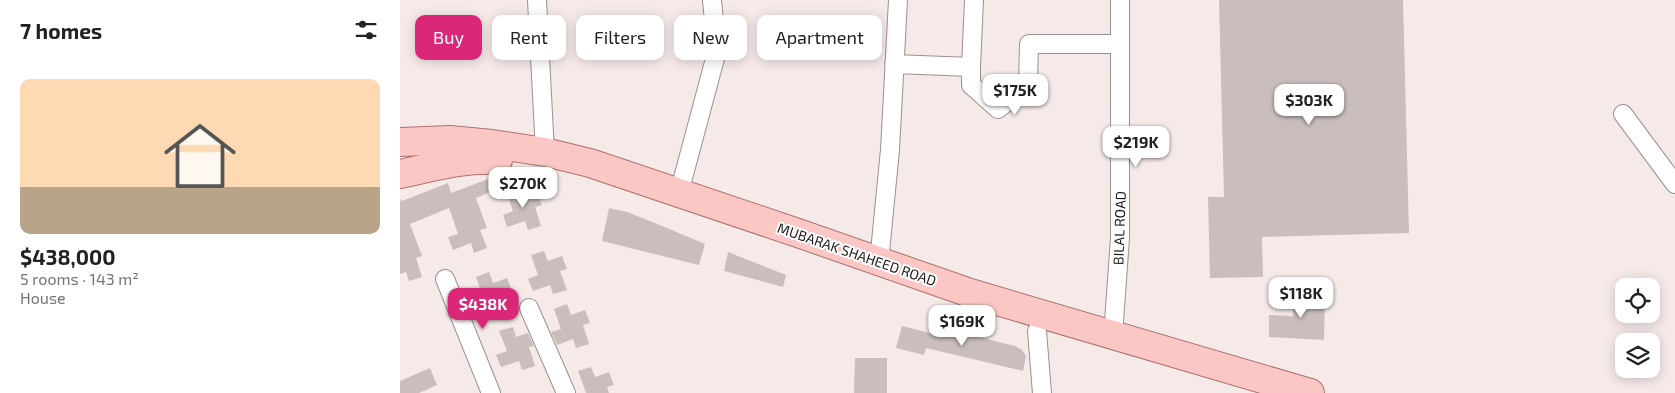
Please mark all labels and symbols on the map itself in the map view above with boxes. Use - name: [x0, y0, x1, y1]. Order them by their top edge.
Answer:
- pin: $175K: [980, 74, 1050, 116]
- pin: $303K: [1274, 84, 1344, 126]
- pin: $219K: [1101, 126, 1171, 168]
- pin: $270K: [488, 166, 558, 209]
- street label: BILAL ROAD: [1109, 191, 1129, 265]
- street label: MUBARAK SHAHEED ROAD: [775, 219, 939, 289]
- pin: $118K: [1266, 276, 1336, 319]
- pin: $438K: [448, 288, 518, 330]
- pin: $169K: [927, 304, 997, 347]

